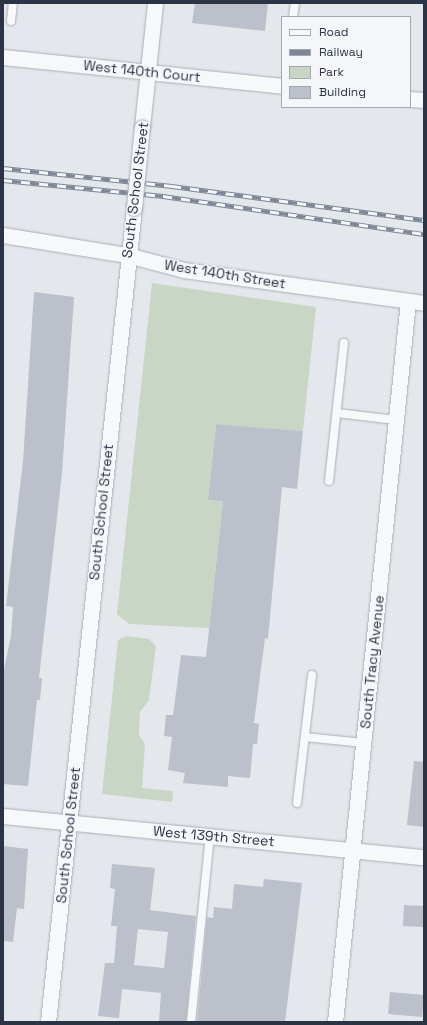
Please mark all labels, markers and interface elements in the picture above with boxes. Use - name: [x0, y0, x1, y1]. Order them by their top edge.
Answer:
- legend: [281, 16, 411, 108]
- text: Road: [319, 24, 348, 40]
- text: Railway: [319, 44, 363, 60]
- street label: West 140th Court: [83, 56, 201, 86]
- text: Park: [319, 64, 344, 80]
- text: Building: [319, 84, 366, 100]
- street label: South School Street: [118, 121, 152, 259]
- street label: West 140th Street: [163, 256, 287, 292]
- street label: South School Street: [85, 443, 117, 581]
- street label: South Tracy Avenue: [357, 594, 387, 730]
- street label: South School Street: [52, 766, 84, 904]
- street label: West 139th Street: [153, 822, 275, 850]

